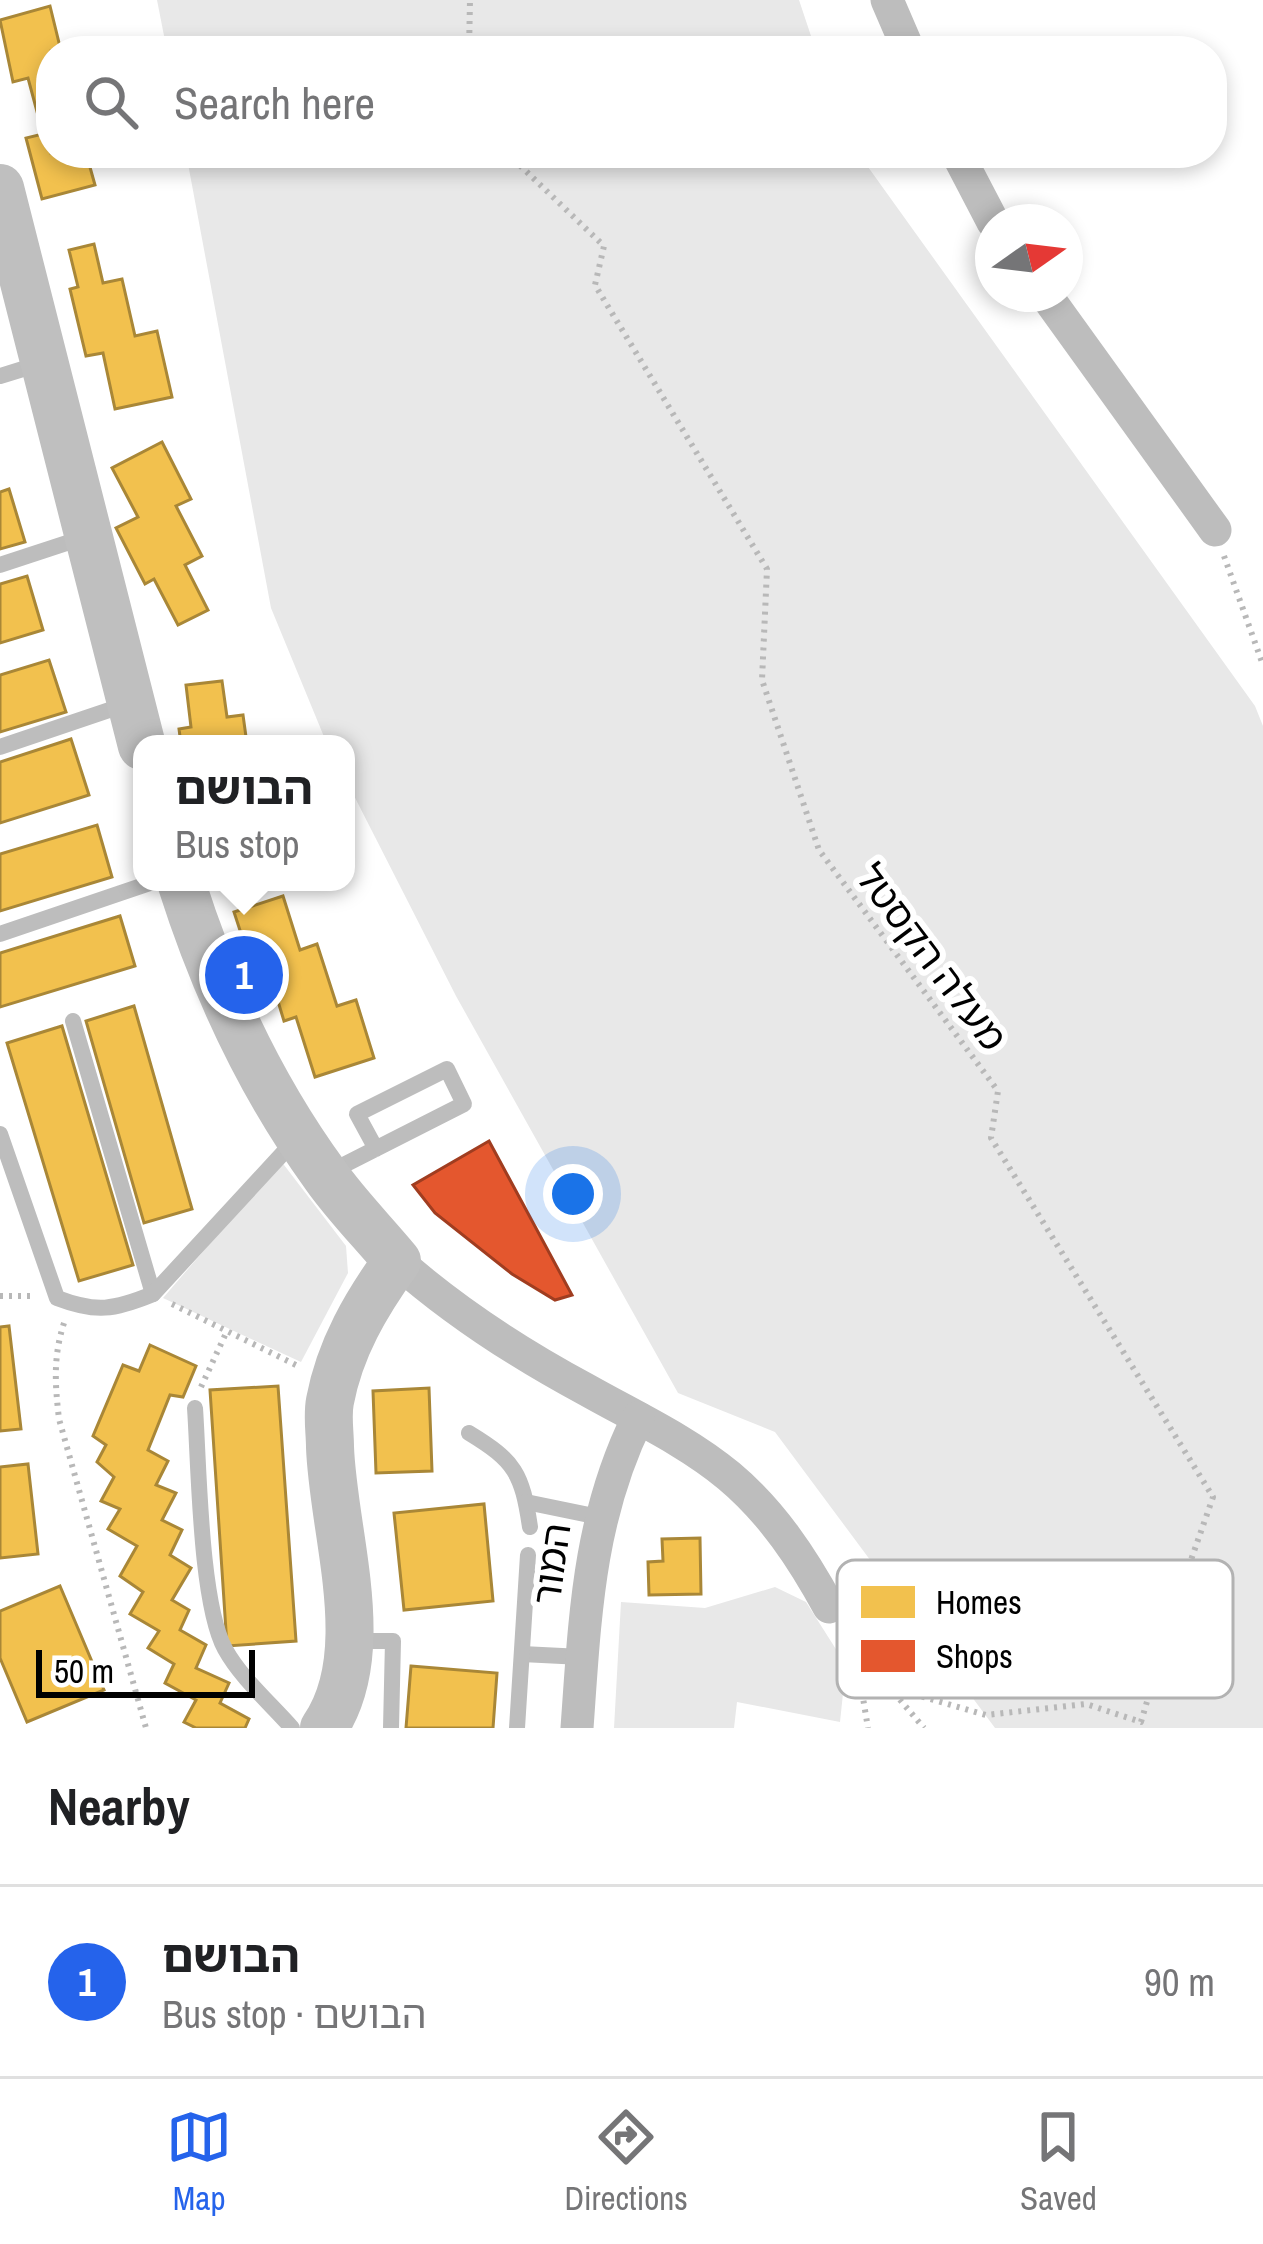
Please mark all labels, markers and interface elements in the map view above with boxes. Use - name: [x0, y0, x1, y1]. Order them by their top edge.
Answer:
- search box: [36, 36, 1227, 168]
- icon: search: [78, 69, 144, 135]
- text: Search here: [174, 72, 375, 133]
- north arrow: [975, 204, 1083, 312]
- popup: [133, 735, 355, 891]
- text: הבושם: [175, 757, 313, 818]
- text: Bus stop: [175, 818, 300, 870]
- street label: מעלה הקסטל: [845, 853, 1019, 1061]
- pin: 1: [205, 930, 283, 1020]
- your location: [543, 1164, 603, 1224]
- street label: המור: [520, 1520, 582, 1608]
- legend: [837, 1560, 1233, 1698]
- text: Homes: [936, 1580, 1022, 1624]
- text: Shops: [936, 1634, 1013, 1678]
- scale bar: [36, 1644, 255, 1697]
- text: 50 m: [54, 1649, 114, 1693]
- text: Nearby: [48, 1772, 190, 1841]
- text: הבושם: [162, 1925, 300, 1986]
- text: 1: [78, 1956, 96, 2008]
- text: 90 m: [1144, 1956, 1215, 2008]
- text: Bus stop · הבושם: [162, 1988, 427, 2040]
- tab: Map: [166, 2104, 232, 2220]
- tab: Directions: [564, 2104, 688, 2220]
- tab: Saved: [1020, 2104, 1097, 2220]

